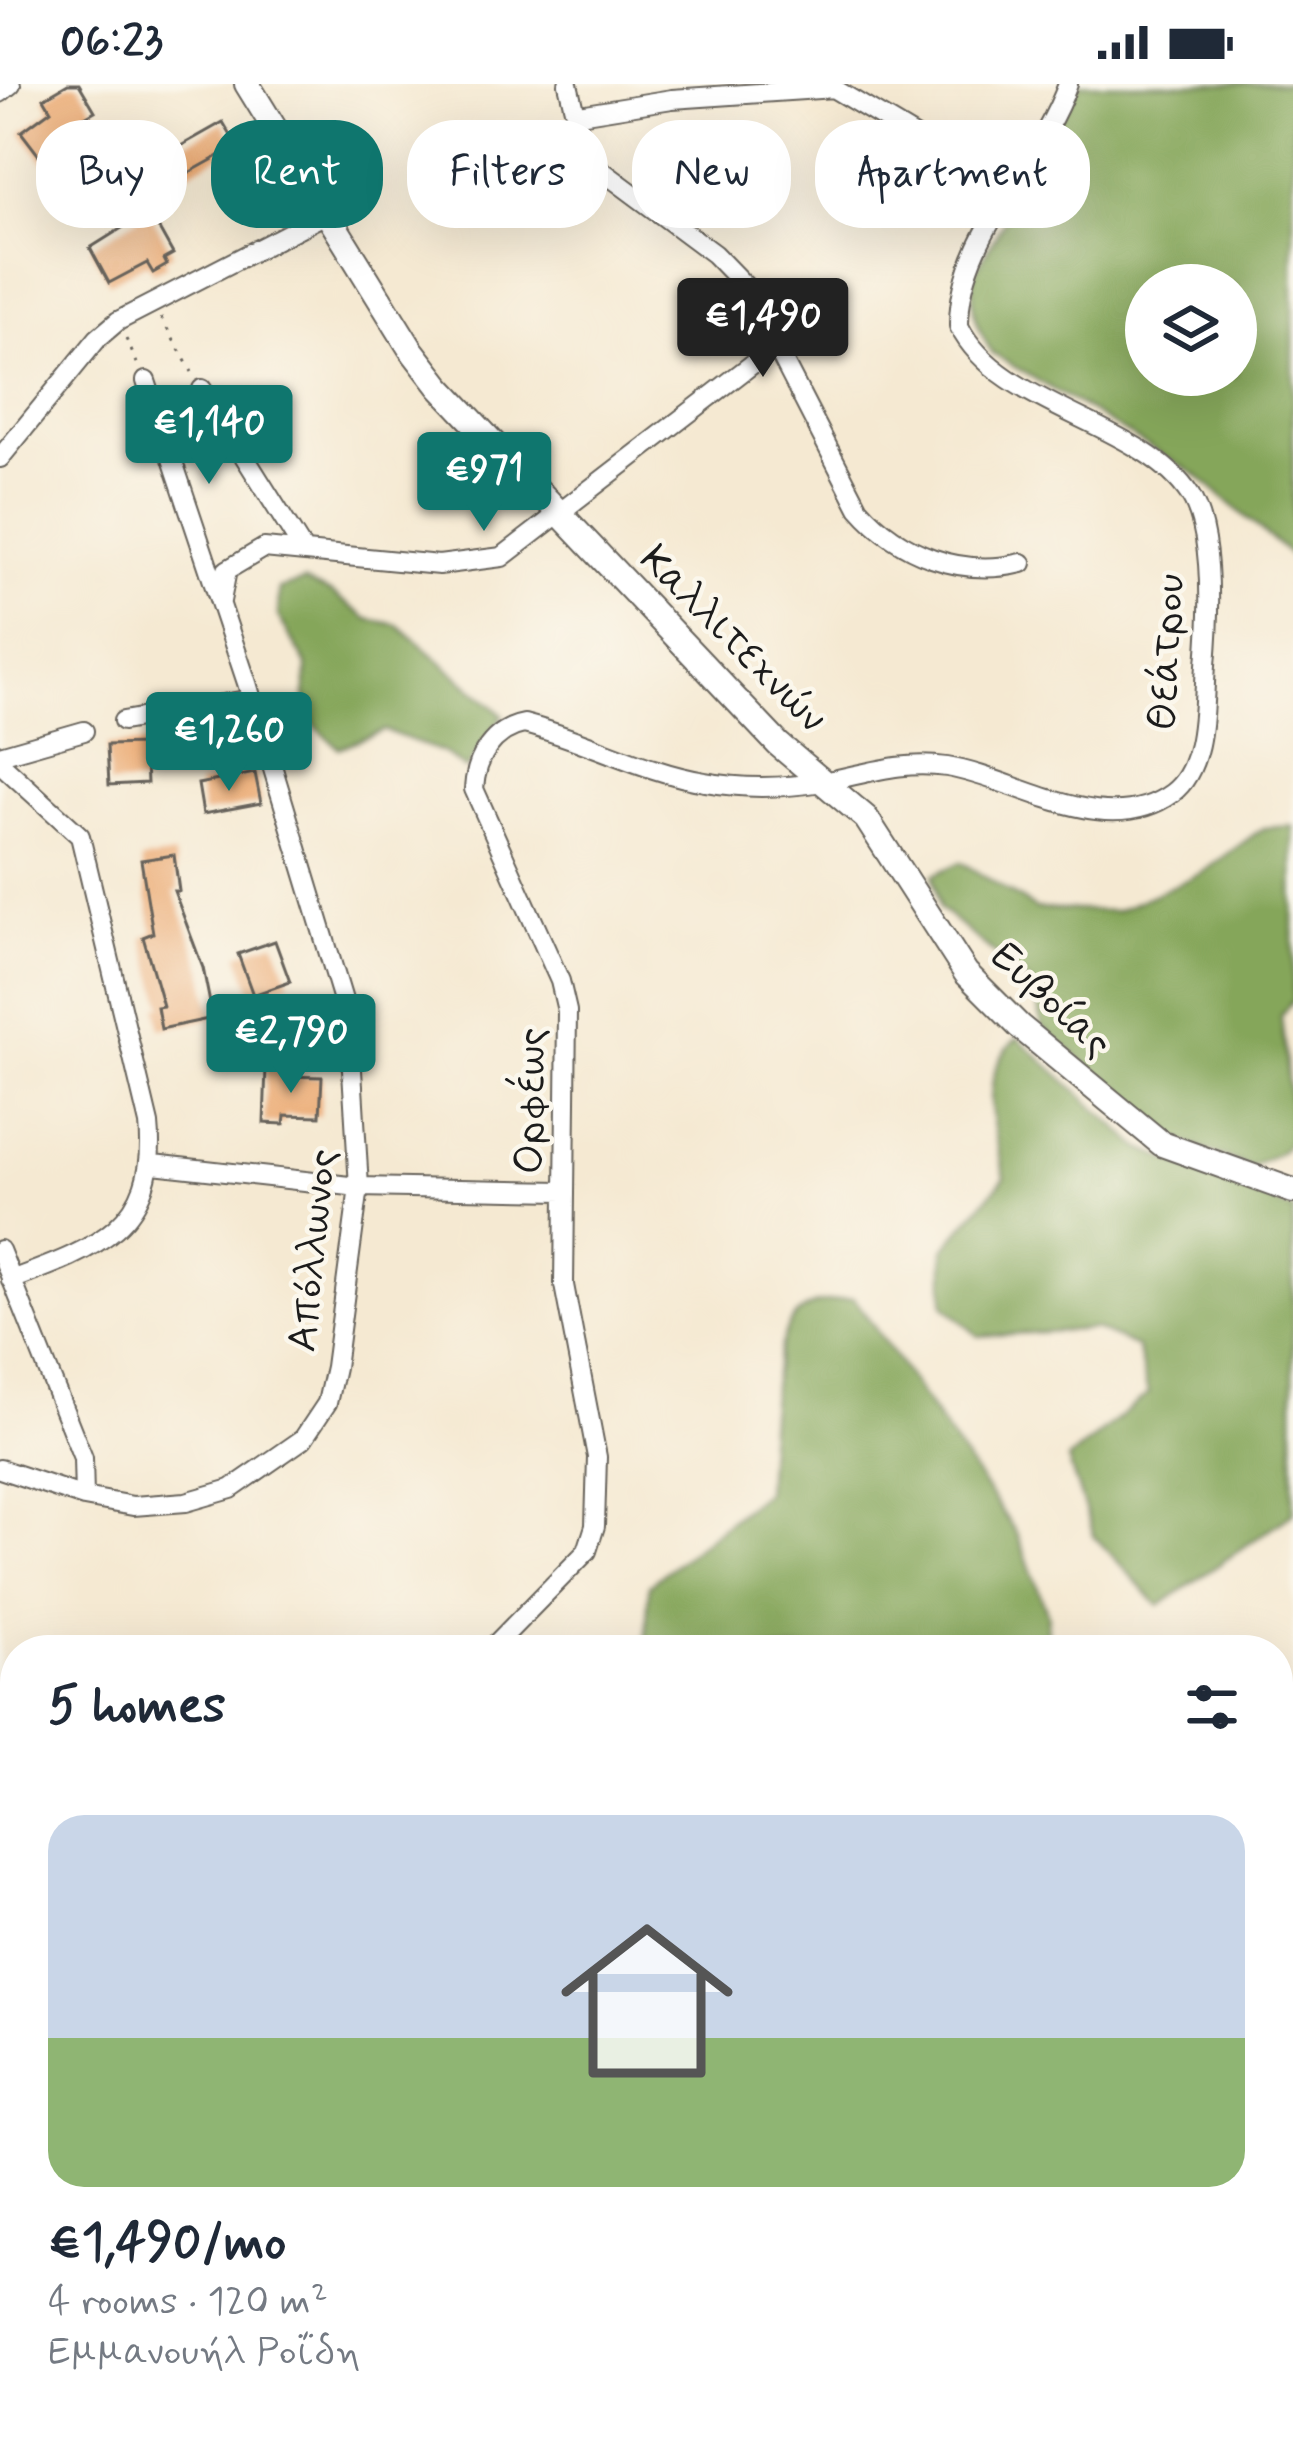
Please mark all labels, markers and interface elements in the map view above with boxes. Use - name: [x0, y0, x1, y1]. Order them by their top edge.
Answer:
- text: 06:23: [60, 13, 163, 72]
- chip: Buy: [36, 120, 187, 228]
- chip: Rent: [211, 120, 383, 228]
- chip: Filters: [407, 120, 608, 228]
- chip: New: [632, 120, 791, 228]
- chip: Apartment: [815, 120, 1090, 228]
- map controls: [1125, 264, 1257, 396]
- button: layers: [1125, 264, 1257, 396]
- pin: €1,490: [665, 278, 861, 380]
- text: €1,490: [704, 291, 822, 342]
- pin: €1,140: [111, 385, 307, 487]
- text: €1,140: [152, 398, 266, 449]
- pin: €971: [413, 432, 555, 534]
- text: €971: [444, 445, 524, 496]
- street label: Καλλιτεχνών: [627, 534, 838, 745]
- street label: Θεάτρου: [1136, 572, 1199, 732]
- pin: €1,260: [131, 692, 327, 794]
- text: €1,260: [173, 705, 285, 756]
- street label: Ευβοίας: [978, 930, 1123, 1071]
- pin: €2,790: [193, 994, 389, 1096]
- text: €2,790: [233, 1007, 349, 1058]
- street label: Ορφέως: [502, 1027, 560, 1175]
- street label: Απόλλωνος: [275, 1146, 351, 1355]
- text: 5 homes: [48, 1674, 226, 1740]
- icon: filters: [1179, 1674, 1245, 1740]
- icon: home: [539, 1893, 755, 2109]
- text: €1,490/mo: [48, 2211, 286, 2277]
- text: 4 rooms · 120 m²: [48, 2277, 328, 2328]
- text: Εμμανουήλ Ροΐδη: [48, 2328, 361, 2379]

